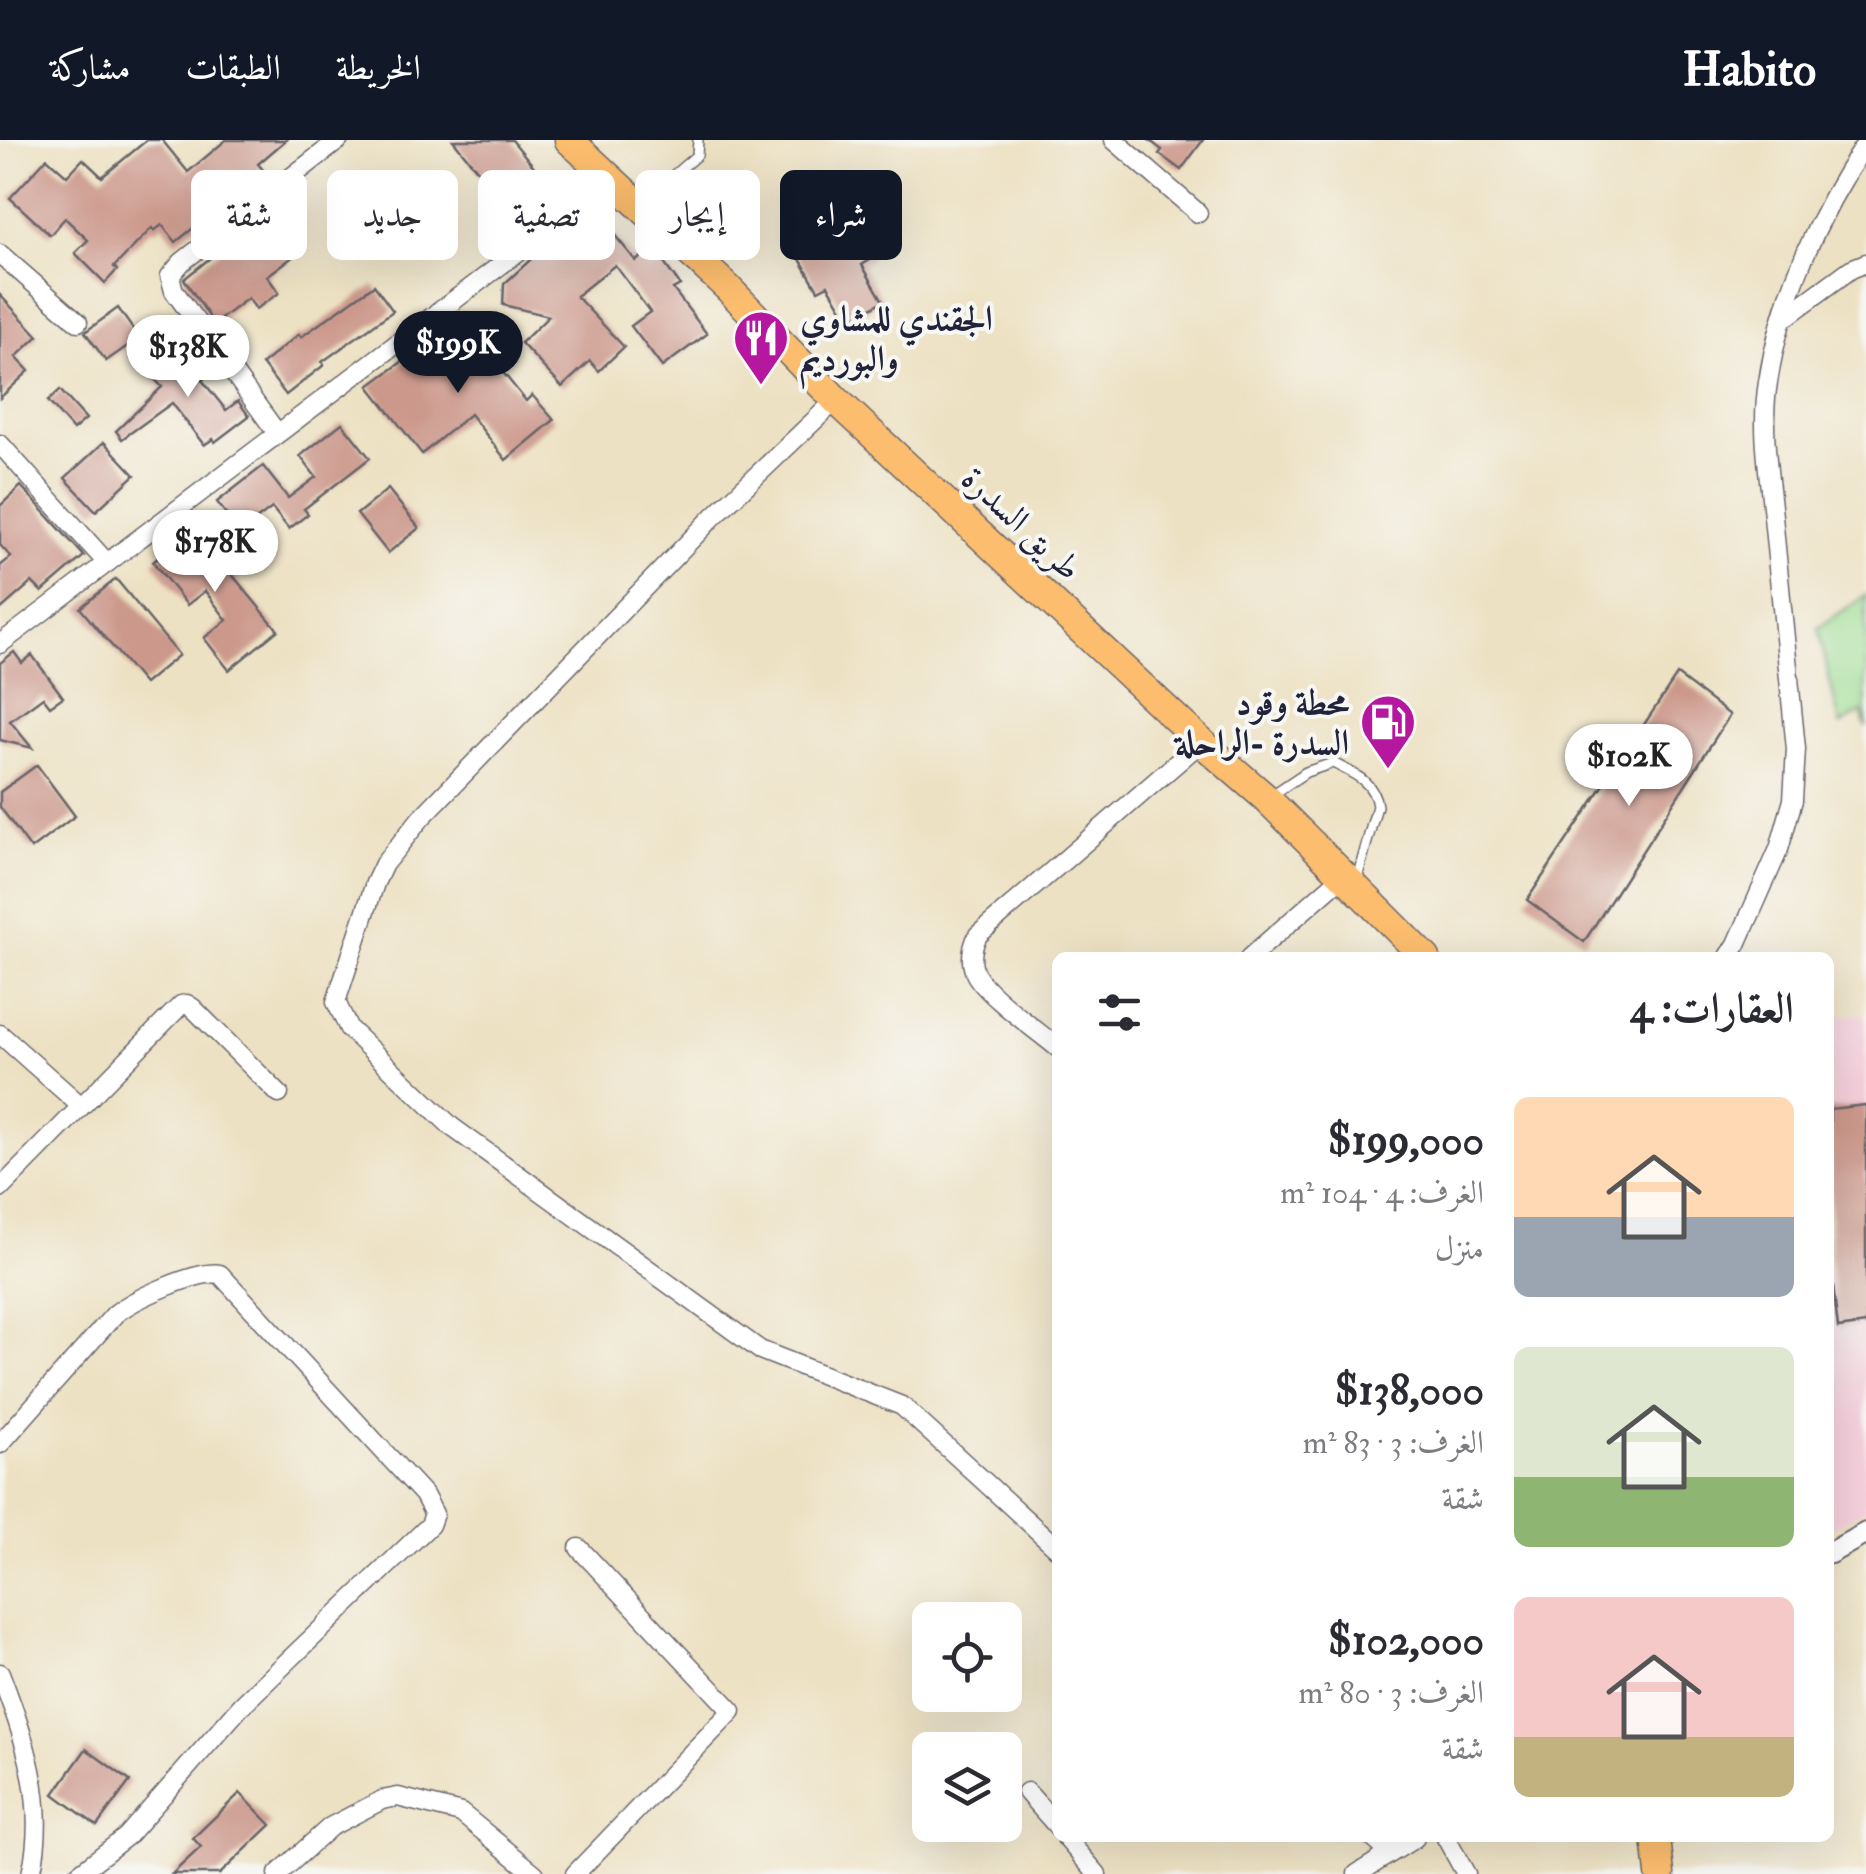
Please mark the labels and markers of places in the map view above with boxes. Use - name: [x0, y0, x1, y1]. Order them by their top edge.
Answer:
- place label: الجقندي للمشاوي والبورديم: [800, 297, 993, 390]
- restaurant icon: الجقندي للمشاوي والبورديم: [731, 308, 791, 387]
- pin: $199K: [388, 311, 528, 396]
- pin: $138K: [118, 315, 258, 400]
- pin: $178K: [145, 510, 285, 595]
- place label: محطة وقود السدرة -الراحلة: [1173, 681, 1350, 765]
- fuel station icon: محطة وقود السدرة -الراحلة: [1358, 692, 1418, 771]
- pin: $102K: [1559, 724, 1699, 809]

